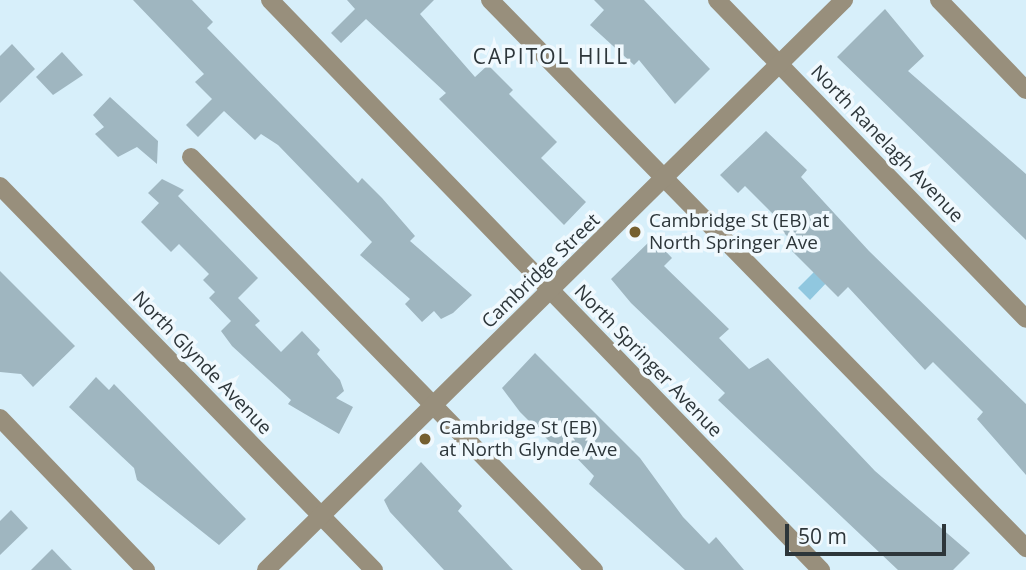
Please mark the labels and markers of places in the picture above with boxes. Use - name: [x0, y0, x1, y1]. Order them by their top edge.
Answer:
- place label: Cambridge St (EB) at North Springer Ave: [649, 210, 829, 254]
- marker: Cambridge St (EB) at North Springer Ave: [627, 224, 643, 240]
- place label: Cambridge St (EB) at North Glynde Ave: [439, 417, 617, 461]
- marker: Cambridge St (EB) at North Glynde Ave: [417, 431, 433, 447]

